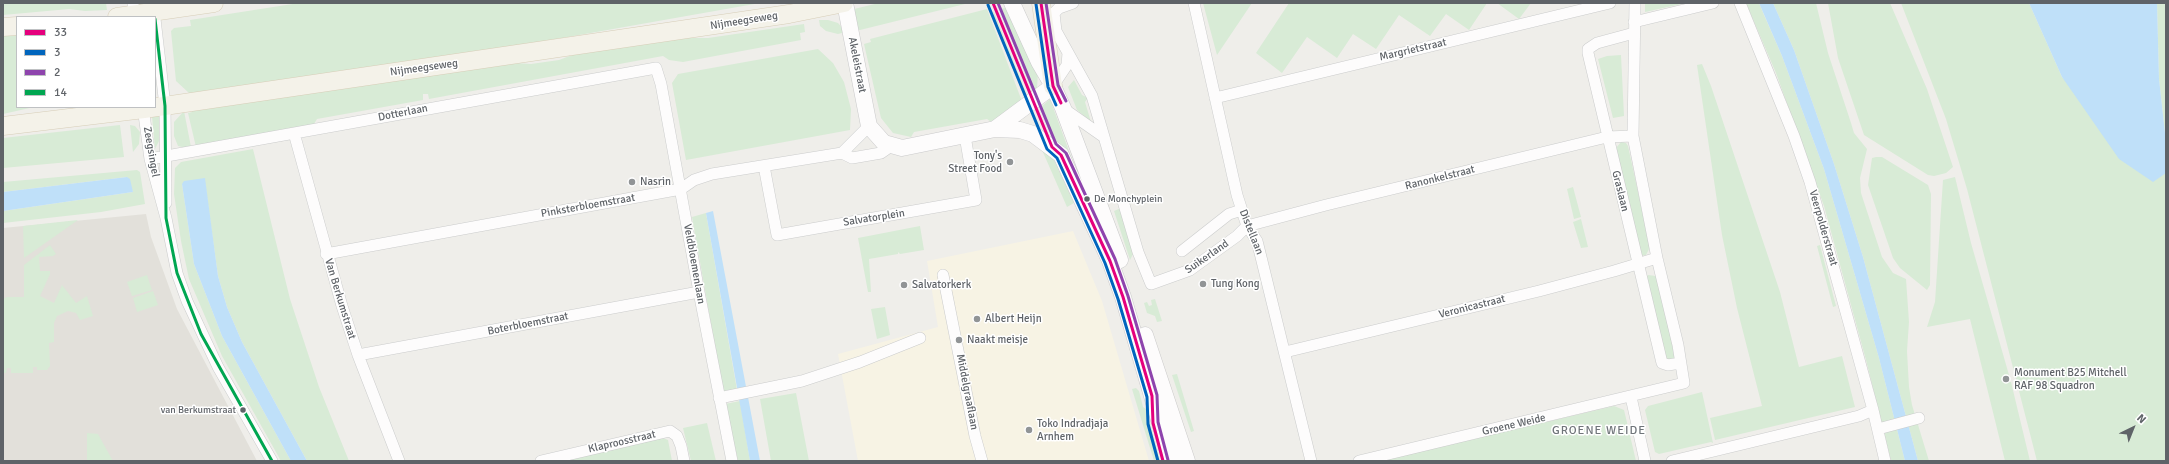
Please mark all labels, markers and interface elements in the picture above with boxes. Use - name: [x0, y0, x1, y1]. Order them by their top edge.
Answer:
- street label: Nijmeegseweg: [709, 9, 779, 33]
- legend: [16, 16, 156, 108]
- text: 33: [54, 25, 67, 40]
- street label: Akeleistraat: [845, 36, 869, 94]
- street label: Margrietstraat: [1378, 36, 1448, 64]
- text: 3: [54, 45, 60, 60]
- street label: Nijmeegseweg: [389, 57, 459, 79]
- text: 2: [54, 65, 60, 80]
- text: 14: [54, 85, 67, 100]
- street label: Dotterlaan: [377, 102, 429, 124]
- street label: Zeegsingel: [140, 126, 162, 178]
- place label: Tony's Street Food: [948, 149, 1002, 175]
- marker: Tony's Street Food: [1005, 157, 1015, 167]
- street label: Ranonkelstraat: [1404, 163, 1476, 193]
- street label: Graslaan: [1609, 169, 1631, 213]
- place label: Nasrin: [640, 175, 671, 189]
- marker: Nasrin: [627, 177, 637, 187]
- street label: Veerpolderstraat: [1806, 188, 1840, 268]
- street label: Pinksterbloemstraat: [540, 191, 636, 221]
- place label: De Monchyplein: [1094, 193, 1162, 205]
- marker: De Monchyplein: [1082, 194, 1092, 204]
- street label: Salvatorplein: [842, 207, 906, 229]
- street label: Distellaan: [1236, 207, 1266, 257]
- street label: Veldbloemenlaan: [680, 223, 708, 305]
- street label: Suikerland: [1183, 237, 1231, 277]
- street label: Van Berkumstraat: [321, 257, 359, 341]
- place label: Tung Kong: [1211, 277, 1260, 291]
- place label: Salvatorkerk: [912, 278, 971, 292]
- marker: Tung Kong: [1198, 279, 1208, 289]
- marker: Salvatorkerk: [899, 280, 909, 290]
- street label: Veronicastraat: [1437, 292, 1507, 322]
- street label: Boterbloemstraat: [486, 310, 570, 338]
- place label: Albert Heijn: [985, 312, 1042, 326]
- marker: Albert Heijn: [972, 314, 982, 324]
- place label: Naakt meisje: [967, 333, 1028, 347]
- marker: Naakt meisje: [954, 335, 964, 345]
- street label: Middelgraaflaan: [953, 353, 981, 431]
- place label: Monument B25 Mitchell RAF 98 Squadron: [2014, 366, 2127, 392]
- marker: Monument B25 Mitchell RAF 98 Squadron: [2001, 374, 2011, 384]
- place label: van Berkumstraat: [161, 404, 236, 416]
- marker: van Berkumstraat: [238, 405, 248, 415]
- north arrow: [2113, 408, 2153, 448]
- street label: Groene Weide: [1481, 411, 1547, 439]
- text: N: [2134, 411, 2149, 426]
- place label: Toko Indradjaja Arnhem: [1037, 417, 1108, 443]
- district label: GROENE WEIDE: [1552, 424, 1646, 438]
- marker: Toko Indradjaja Arnhem: [1024, 425, 1034, 435]
- street label: Klaproosstraat: [587, 428, 657, 456]

